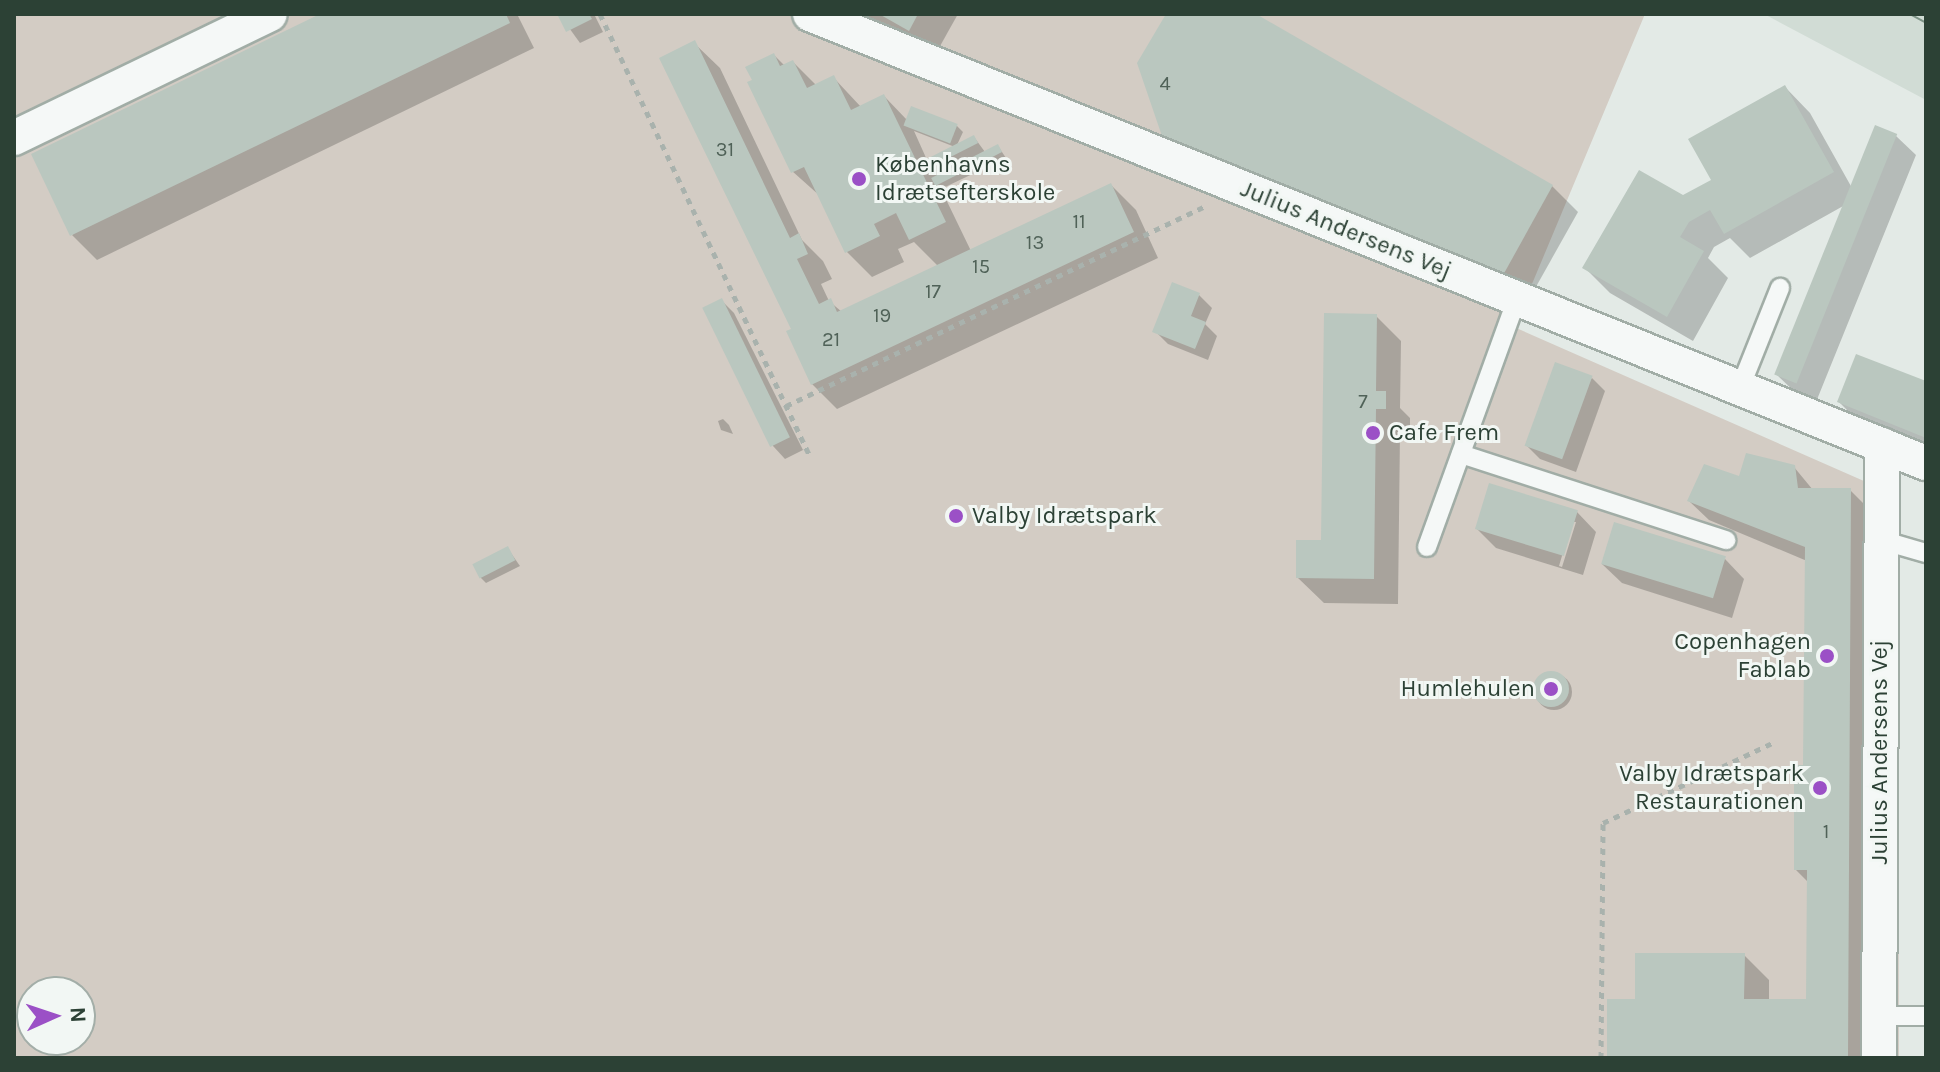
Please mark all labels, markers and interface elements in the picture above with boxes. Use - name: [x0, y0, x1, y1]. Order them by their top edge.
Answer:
- house number: 4: [1159, 71, 1171, 95]
- house number: 31: [716, 137, 734, 161]
- place label: Københavns Idrætsefterskole: [875, 151, 1055, 207]
- marker: Københavns Idrætsefterskole: [850, 170, 868, 188]
- street label: Julius Andersens Vej: [1236, 175, 1456, 285]
- house number: 11: [1072, 209, 1086, 233]
- house number: 13: [1026, 230, 1044, 254]
- house number: 15: [972, 254, 990, 278]
- house number: 17: [925, 279, 941, 303]
- house number: 19: [873, 303, 891, 327]
- house number: 21: [822, 327, 840, 351]
- house number: 7: [1358, 389, 1368, 413]
- place label: Cafe Frem: [1389, 419, 1499, 447]
- marker: Cafe Frem: [1364, 424, 1382, 442]
- place label: Valby Idrætspark: [972, 502, 1157, 530]
- marker: Valby Idrætspark: [947, 507, 965, 525]
- place label: Copenhagen Fablab: [1674, 628, 1811, 684]
- street label: Julius Andersens Vej: [1866, 640, 1894, 864]
- marker: Copenhagen Fablab: [1818, 647, 1836, 665]
- place label: Humlehulen: [1400, 675, 1535, 703]
- marker: Humlehulen: [1542, 680, 1560, 698]
- place label: Valby Idrætspark Restaurationen: [1619, 760, 1804, 816]
- marker: Valby Idrætspark Restaurationen: [1811, 779, 1829, 797]
- house number: 1: [1823, 819, 1829, 843]
- north arrow: [16, 976, 96, 1056]
- text: N: [65, 1006, 91, 1023]

